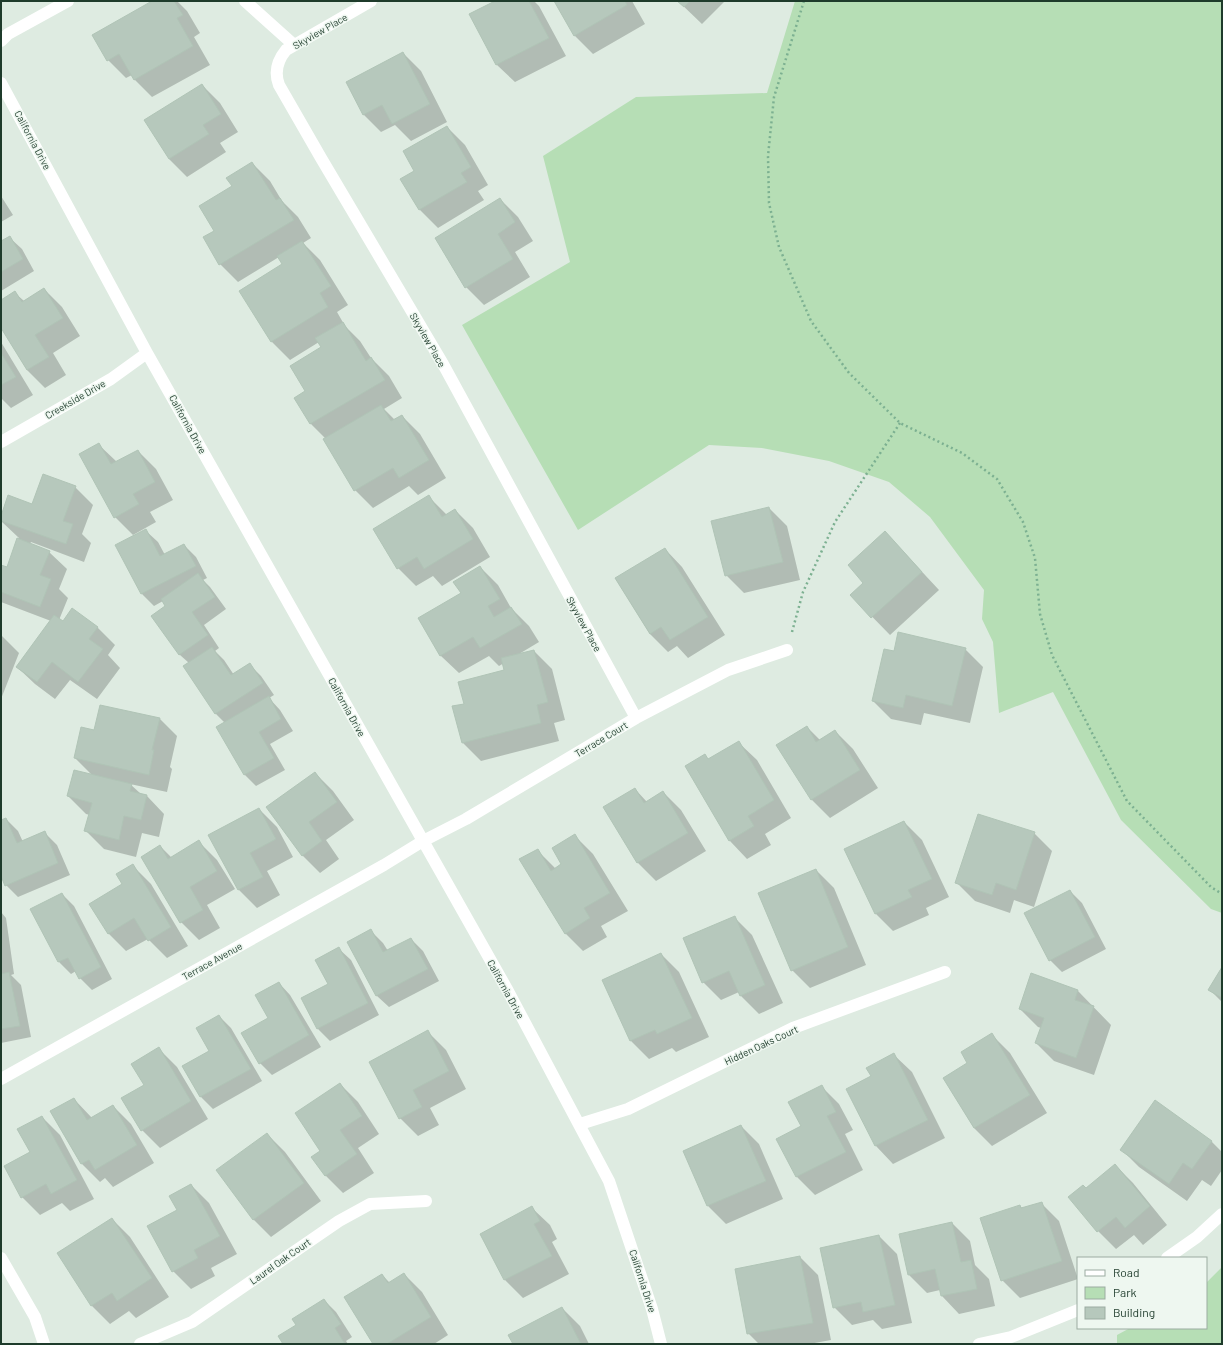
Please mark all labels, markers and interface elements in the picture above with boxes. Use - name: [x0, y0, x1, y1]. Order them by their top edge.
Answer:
- street label: Skyview Place: [291, 11, 349, 51]
- street label: California Drive: [12, 108, 54, 172]
- street label: Skyview Place: [408, 311, 448, 369]
- street label: Creekside Drive: [43, 377, 107, 421]
- street label: California Drive: [167, 392, 209, 456]
- street label: Skyview Place: [564, 594, 604, 654]
- street label: California Drive: [326, 675, 368, 739]
- street label: Terrace Court: [572, 718, 630, 759]
- street label: Terrace Avenue: [180, 940, 244, 982]
- street label: California Drive: [485, 957, 527, 1021]
- street label: Hidden Oaks Court: [722, 1022, 800, 1067]
- street label: Laurel Oak Court: [247, 1235, 313, 1287]
- street label: California Drive: [627, 1248, 659, 1314]
- legend: [1077, 1257, 1207, 1329]
- text: Road: [1113, 1265, 1140, 1279]
- text: Park: [1113, 1285, 1137, 1299]
- text: Building: [1113, 1305, 1155, 1319]

